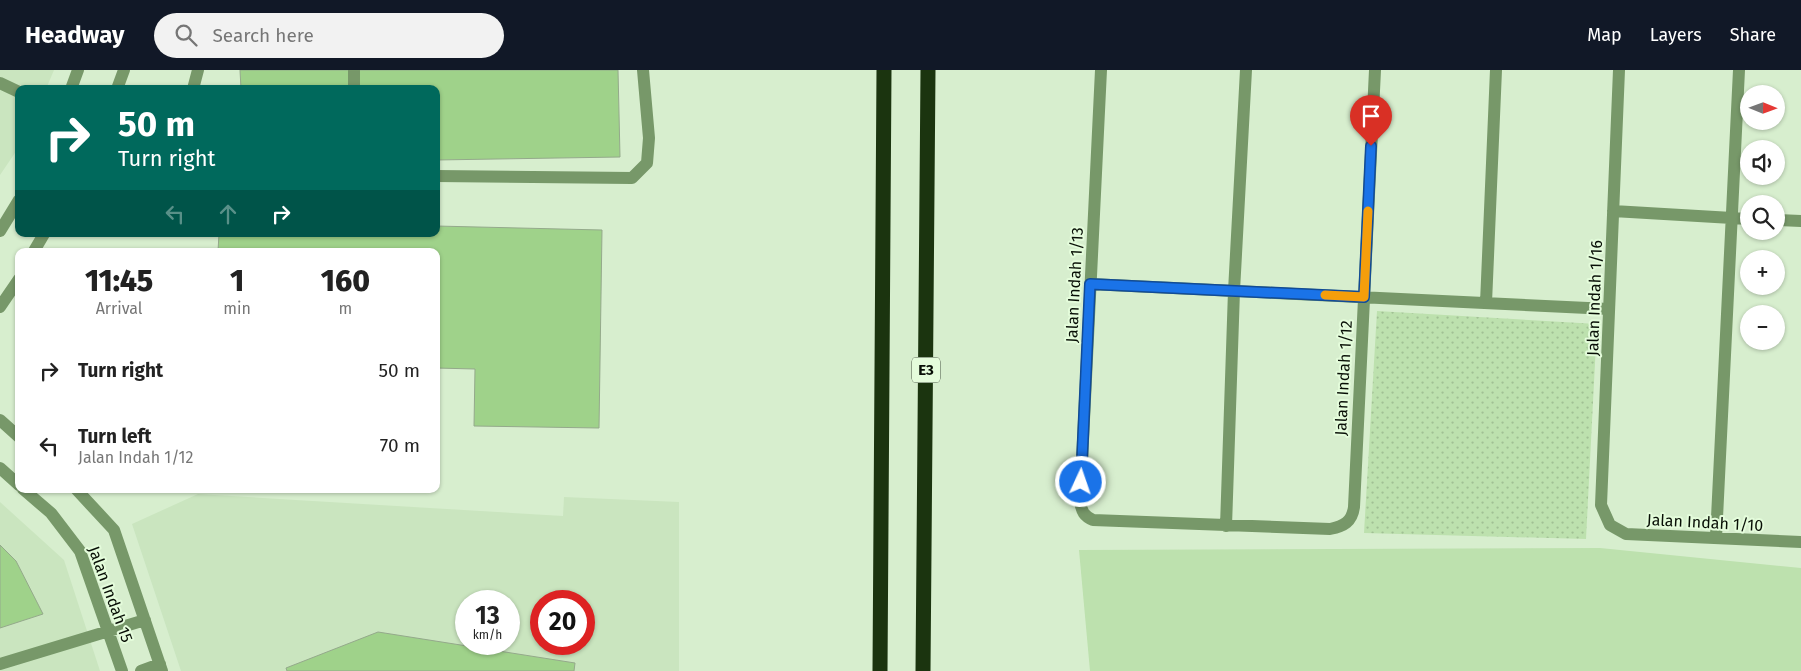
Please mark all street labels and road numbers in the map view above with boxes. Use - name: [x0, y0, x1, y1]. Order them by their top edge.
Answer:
- street label: Jalan Indah 1/13: [1062, 227, 1087, 343]
- street label: Jalan Indah 1/16: [1583, 240, 1606, 356]
- street label: Jalan Indah 1/12: [1331, 320, 1356, 436]
- road number: E3: [912, 358, 940, 382]
- street label: Jalan Indah 1/10: [1646, 510, 1764, 535]
- street label: Jalan Indah 15: [84, 543, 137, 645]

